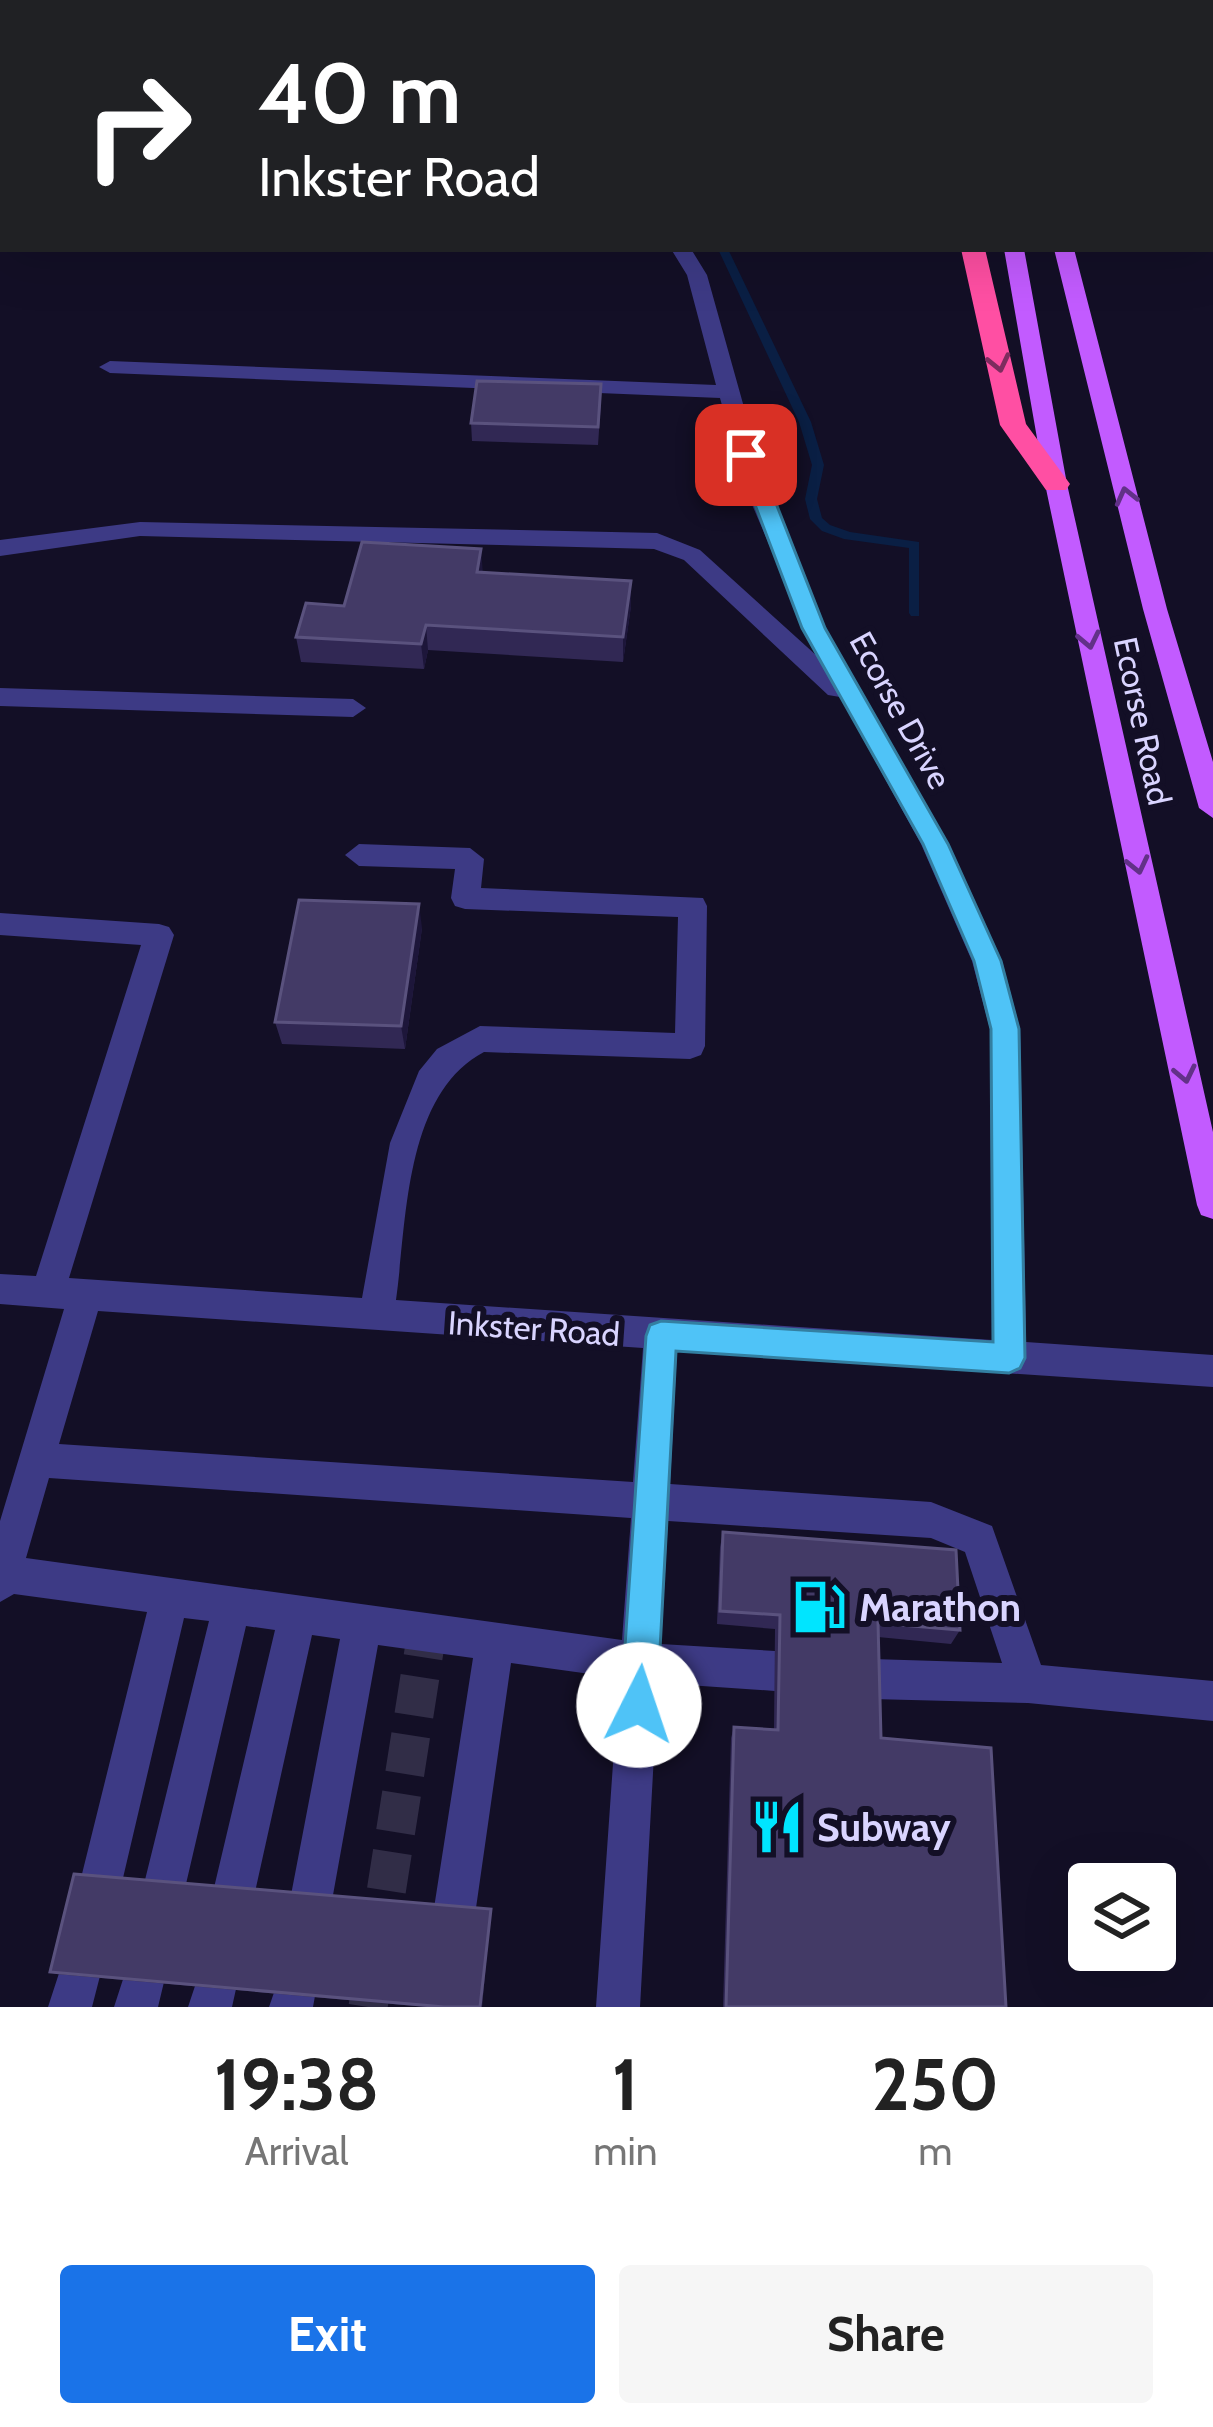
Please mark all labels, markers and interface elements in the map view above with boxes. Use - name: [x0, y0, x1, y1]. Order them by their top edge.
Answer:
- text: 40 m: [258, 42, 461, 144]
- icon: right: [60, 48, 216, 204]
- text: Inkster Road: [258, 144, 540, 210]
- one-way arrow: [985, 353, 1010, 373]
- pin: [695, 404, 797, 506]
- icon: arrive: [713, 422, 779, 488]
- one-way arrow: [1116, 486, 1141, 507]
- street label: Ecorse Drive: [842, 625, 960, 795]
- one-way arrow: [1075, 629, 1101, 649]
- street label: Ecorse Road: [1106, 633, 1180, 809]
- one-way arrow: [1124, 855, 1149, 875]
- one-way arrow: [1171, 1063, 1196, 1083]
- street label: Inkster Road: [447, 1302, 621, 1354]
- fuel station icon: Marathon: [790, 1578, 848, 1636]
- place label: Marathon: [859, 1583, 1021, 1631]
- position arrow: [576, 1642, 702, 1768]
- restaurant icon: Subway: [748, 1798, 806, 1856]
- place label: Subway: [817, 1803, 951, 1851]
- map controls: [1068, 1863, 1176, 1971]
- button: layers: [1068, 1863, 1176, 1971]
- text: 19:38: [214, 2041, 379, 2128]
- text: 1: [612, 2041, 639, 2128]
- text: 250: [871, 2041, 999, 2128]
- text: Arrival: [245, 2127, 349, 2175]
- text: min: [593, 2127, 658, 2175]
- text: m: [918, 2127, 952, 2175]
- button: Exit: [60, 2265, 595, 2403]
- button: Share: [619, 2265, 1153, 2403]

